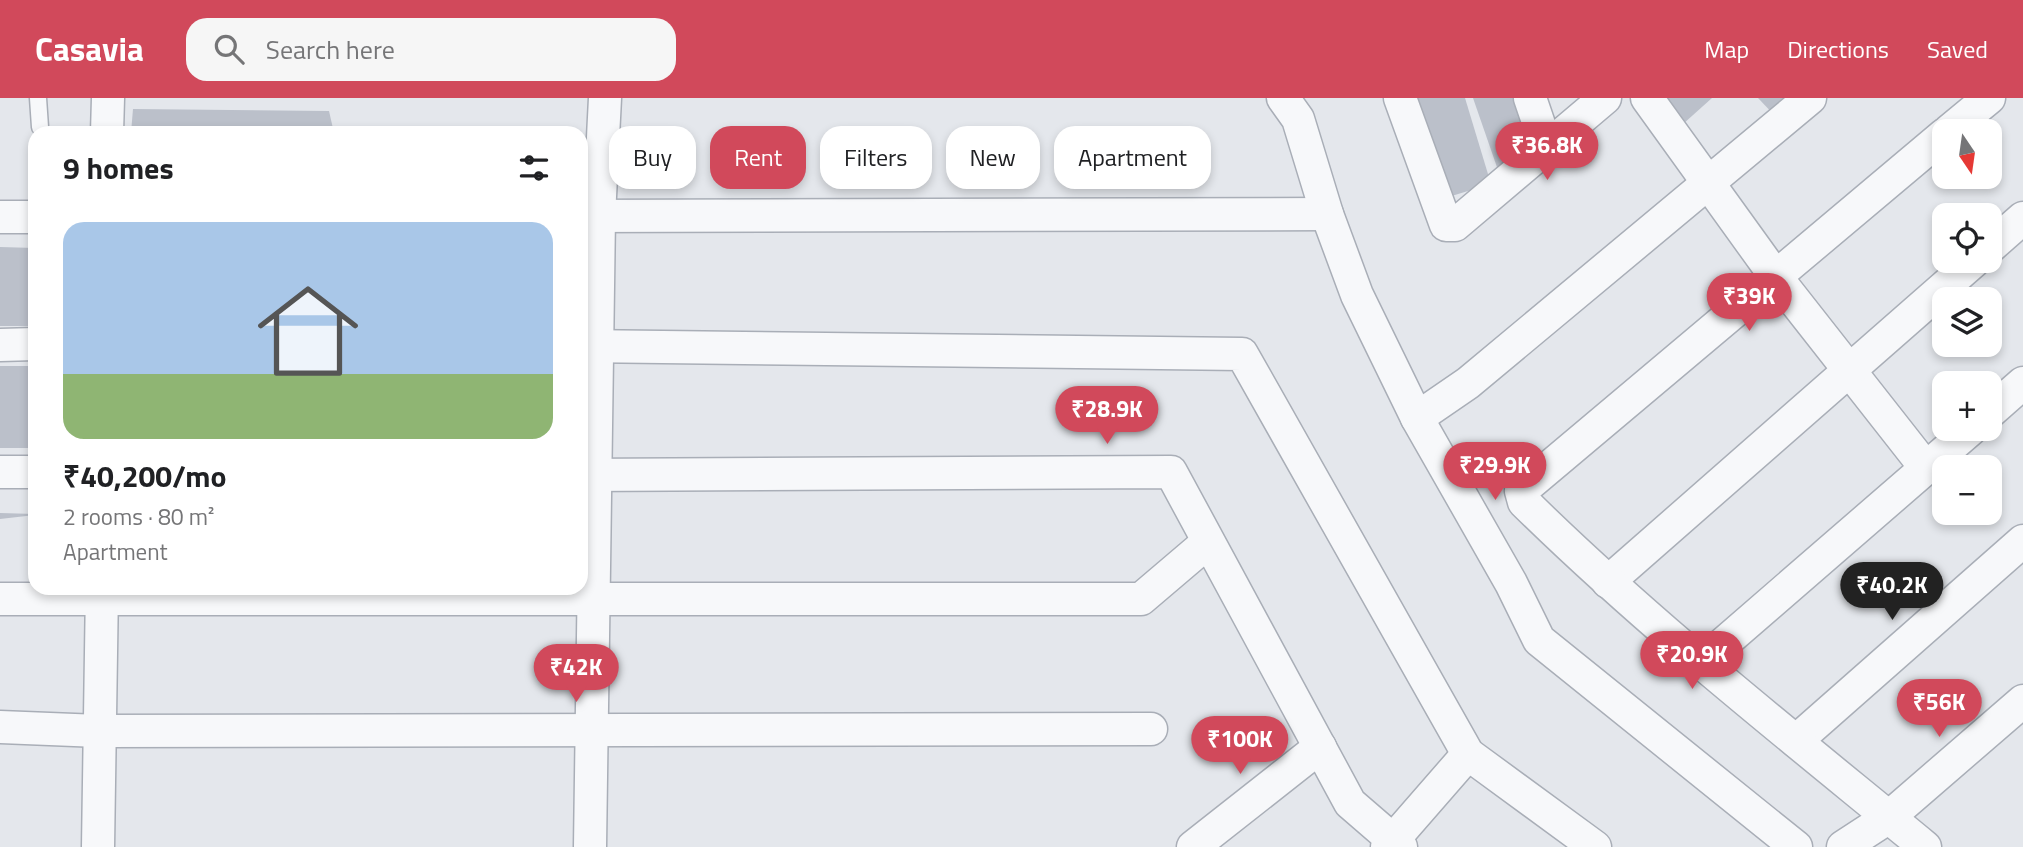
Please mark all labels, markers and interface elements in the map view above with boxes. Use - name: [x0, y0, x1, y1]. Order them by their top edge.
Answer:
- search box: [186, 18, 676, 81]
- text: Casavia: [35, 24, 144, 74]
- icon: search: [210, 30, 248, 68]
- text: Search here: [266, 30, 395, 69]
- text: Map: [1704, 31, 1749, 67]
- text: Directions: [1787, 31, 1889, 67]
- text: Saved: [1927, 31, 1988, 67]
- north arrow: [1932, 119, 2002, 189]
- map controls: [1932, 119, 2002, 525]
- pin: ₹36.8K: [1490, 122, 1604, 182]
- chip: Buy: [609, 126, 696, 189]
- chip: Rent: [710, 126, 806, 189]
- chip: Filters: [820, 126, 932, 189]
- chip: New: [946, 126, 1040, 189]
- chip: Apartment: [1054, 126, 1211, 189]
- text: ₹36.8K: [1511, 127, 1583, 162]
- text: 9 homes: [63, 145, 174, 191]
- icon: filters: [515, 149, 553, 187]
- button: locate: [1932, 203, 2002, 273]
- icon: home: [245, 268, 371, 394]
- pin: ₹39K: [1708, 274, 1790, 333]
- text: ₹39K: [1723, 278, 1775, 313]
- button: layers: [1932, 287, 2002, 357]
- button: +: [1932, 371, 2002, 441]
- pin: ₹28.9K: [1050, 386, 1164, 446]
- text: ₹28.9K: [1071, 391, 1143, 426]
- pin: ₹29.9K: [1438, 442, 1552, 502]
- text: ₹29.9K: [1459, 447, 1531, 482]
- text: ₹40,200/mo: [63, 453, 227, 499]
- button: −: [1932, 455, 2002, 525]
- text: 2 rooms · 80 m²: [63, 499, 214, 534]
- text: Apartment: [63, 534, 168, 569]
- pin: ₹40.2K: [1835, 562, 1949, 622]
- text: ₹40.2K: [1856, 567, 1928, 602]
- pin: ₹20.9K: [1635, 632, 1749, 691]
- text: ₹20.9K: [1656, 636, 1728, 671]
- pin: ₹42K: [535, 644, 617, 704]
- text: ₹42K: [550, 649, 602, 684]
- pin: ₹56K: [1898, 680, 1980, 739]
- text: ₹56K: [1913, 684, 1965, 719]
- pin: ₹100K: [1191, 716, 1289, 776]
- text: ₹100K: [1207, 721, 1273, 756]

